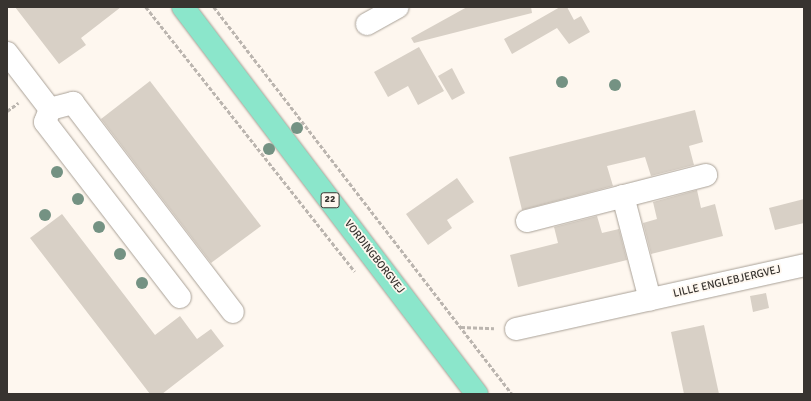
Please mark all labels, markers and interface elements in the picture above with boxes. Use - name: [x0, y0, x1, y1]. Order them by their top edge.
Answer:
- road number: 22: [320, 192, 340, 208]
- street label: VORDINGBORGVEJ: [341, 218, 407, 296]
- street label: LILLE ENGLEBJERGVEJ: [672, 263, 782, 301]

